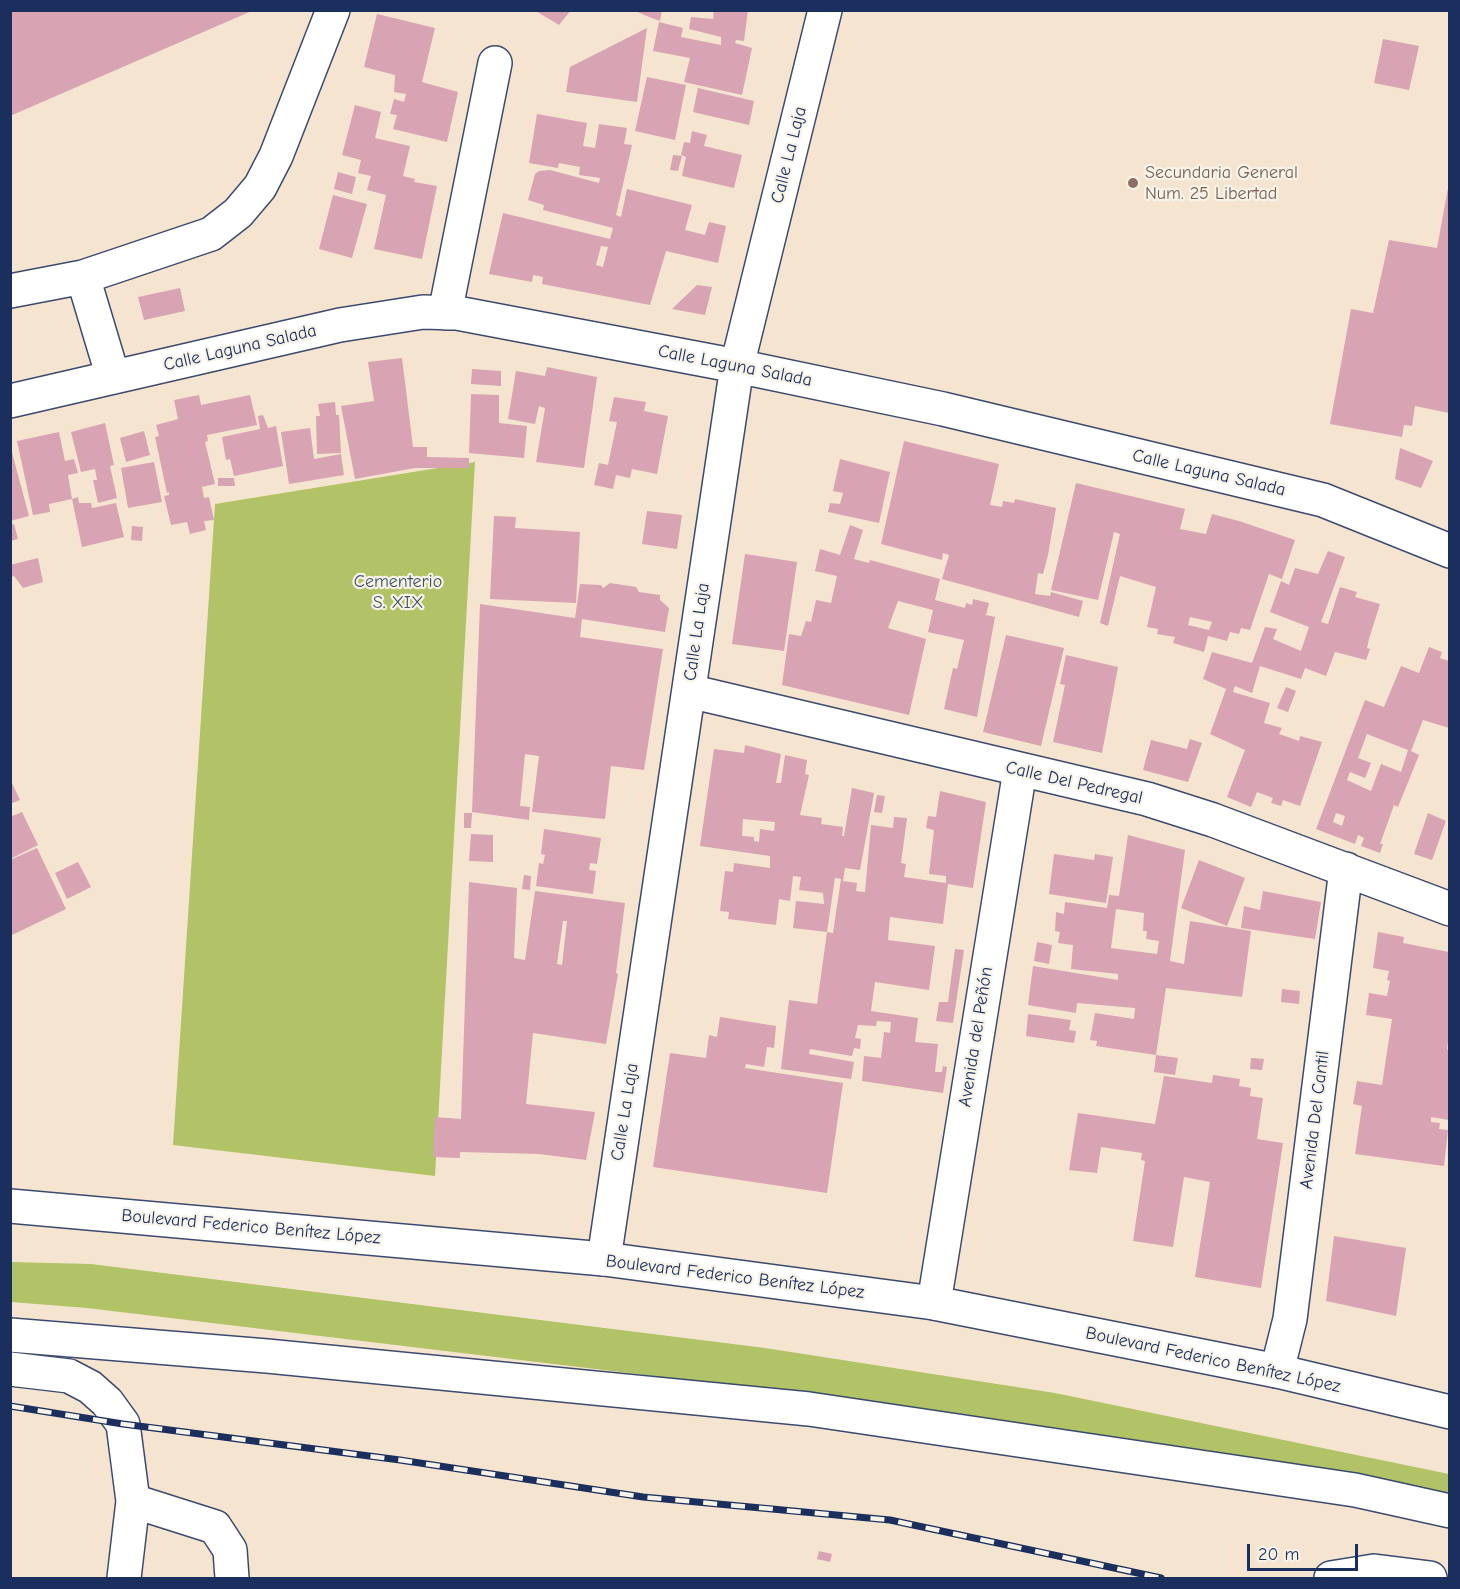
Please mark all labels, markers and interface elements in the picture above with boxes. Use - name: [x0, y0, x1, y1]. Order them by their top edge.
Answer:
- street label: Calle La Laja: [767, 104, 811, 206]
- place label: Secundaria General Num. 25 Libertad: [1145, 162, 1298, 204]
- marker: Secundaria General Num. 25 Libertad: [1126, 176, 1140, 190]
- street label: Calle Laguna Salada: [161, 320, 319, 376]
- street label: Calle Laguna Salada: [656, 340, 814, 392]
- street label: Calle Laguna Salada: [1130, 445, 1288, 501]
- park label: Cementerio S. XIX: [354, 571, 442, 614]
- street label: Calle La Laja: [679, 582, 715, 682]
- street label: Calle Del Pedregal: [1003, 757, 1145, 809]
- street label: Avenida del Peñón: [954, 965, 998, 1109]
- street label: Avenida Del Cantil: [1296, 1050, 1334, 1190]
- street label: Calle La Laja: [607, 1062, 643, 1162]
- street label: Boulevard Federico Benítez López: [120, 1205, 382, 1249]
- street label: Boulevard Federico Benítez López: [605, 1250, 865, 1304]
- street label: Boulevard Federico Benítez López: [1084, 1322, 1342, 1398]
- scale bar: [1250, 1532, 1361, 1570]
- text: 20 m: [1258, 1544, 1299, 1565]

